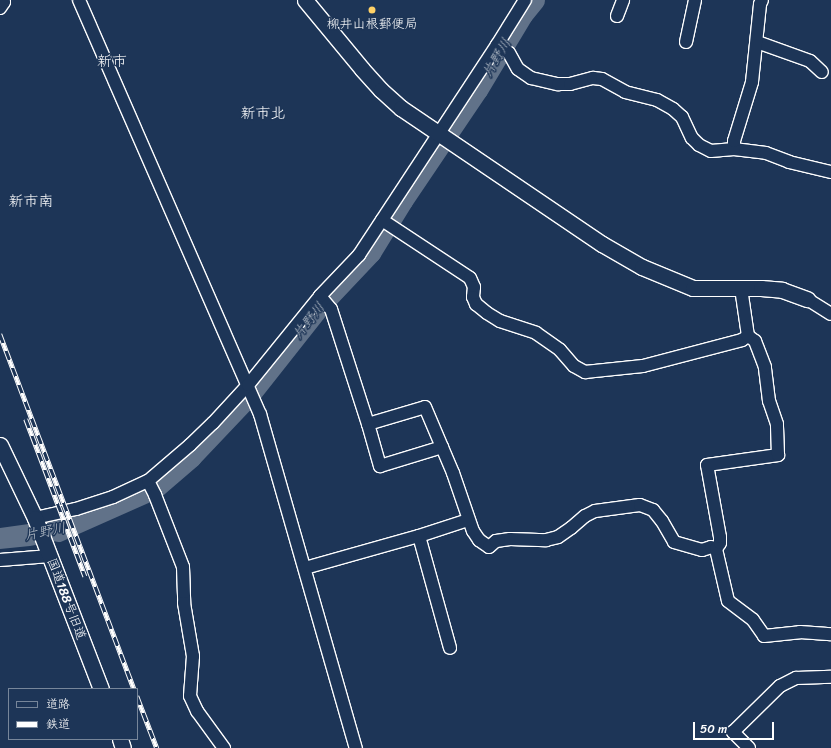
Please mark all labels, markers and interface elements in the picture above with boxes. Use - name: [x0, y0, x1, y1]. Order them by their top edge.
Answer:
- marker: 柳井山根郵便局: [367, 5, 377, 15]
- place label: 柳井山根郵便局: [327, 16, 417, 32]
- water label: 片野川: [479, 36, 515, 80]
- district label: 新市: [97, 53, 127, 71]
- district label: 新市北: [241, 105, 285, 123]
- district label: 新市南: [9, 193, 53, 211]
- water label: 片野川: [289, 299, 329, 343]
- water label: 片野川: [23, 520, 67, 544]
- street label: 国道188号旧道: [43, 556, 89, 642]
- legend: [8, 688, 138, 740]
- text: 道路: [46, 693, 70, 715]
- text: 鉄道: [46, 713, 70, 735]
- scale bar: [695, 714, 776, 740]
- text: 50 m: [700, 718, 727, 740]

